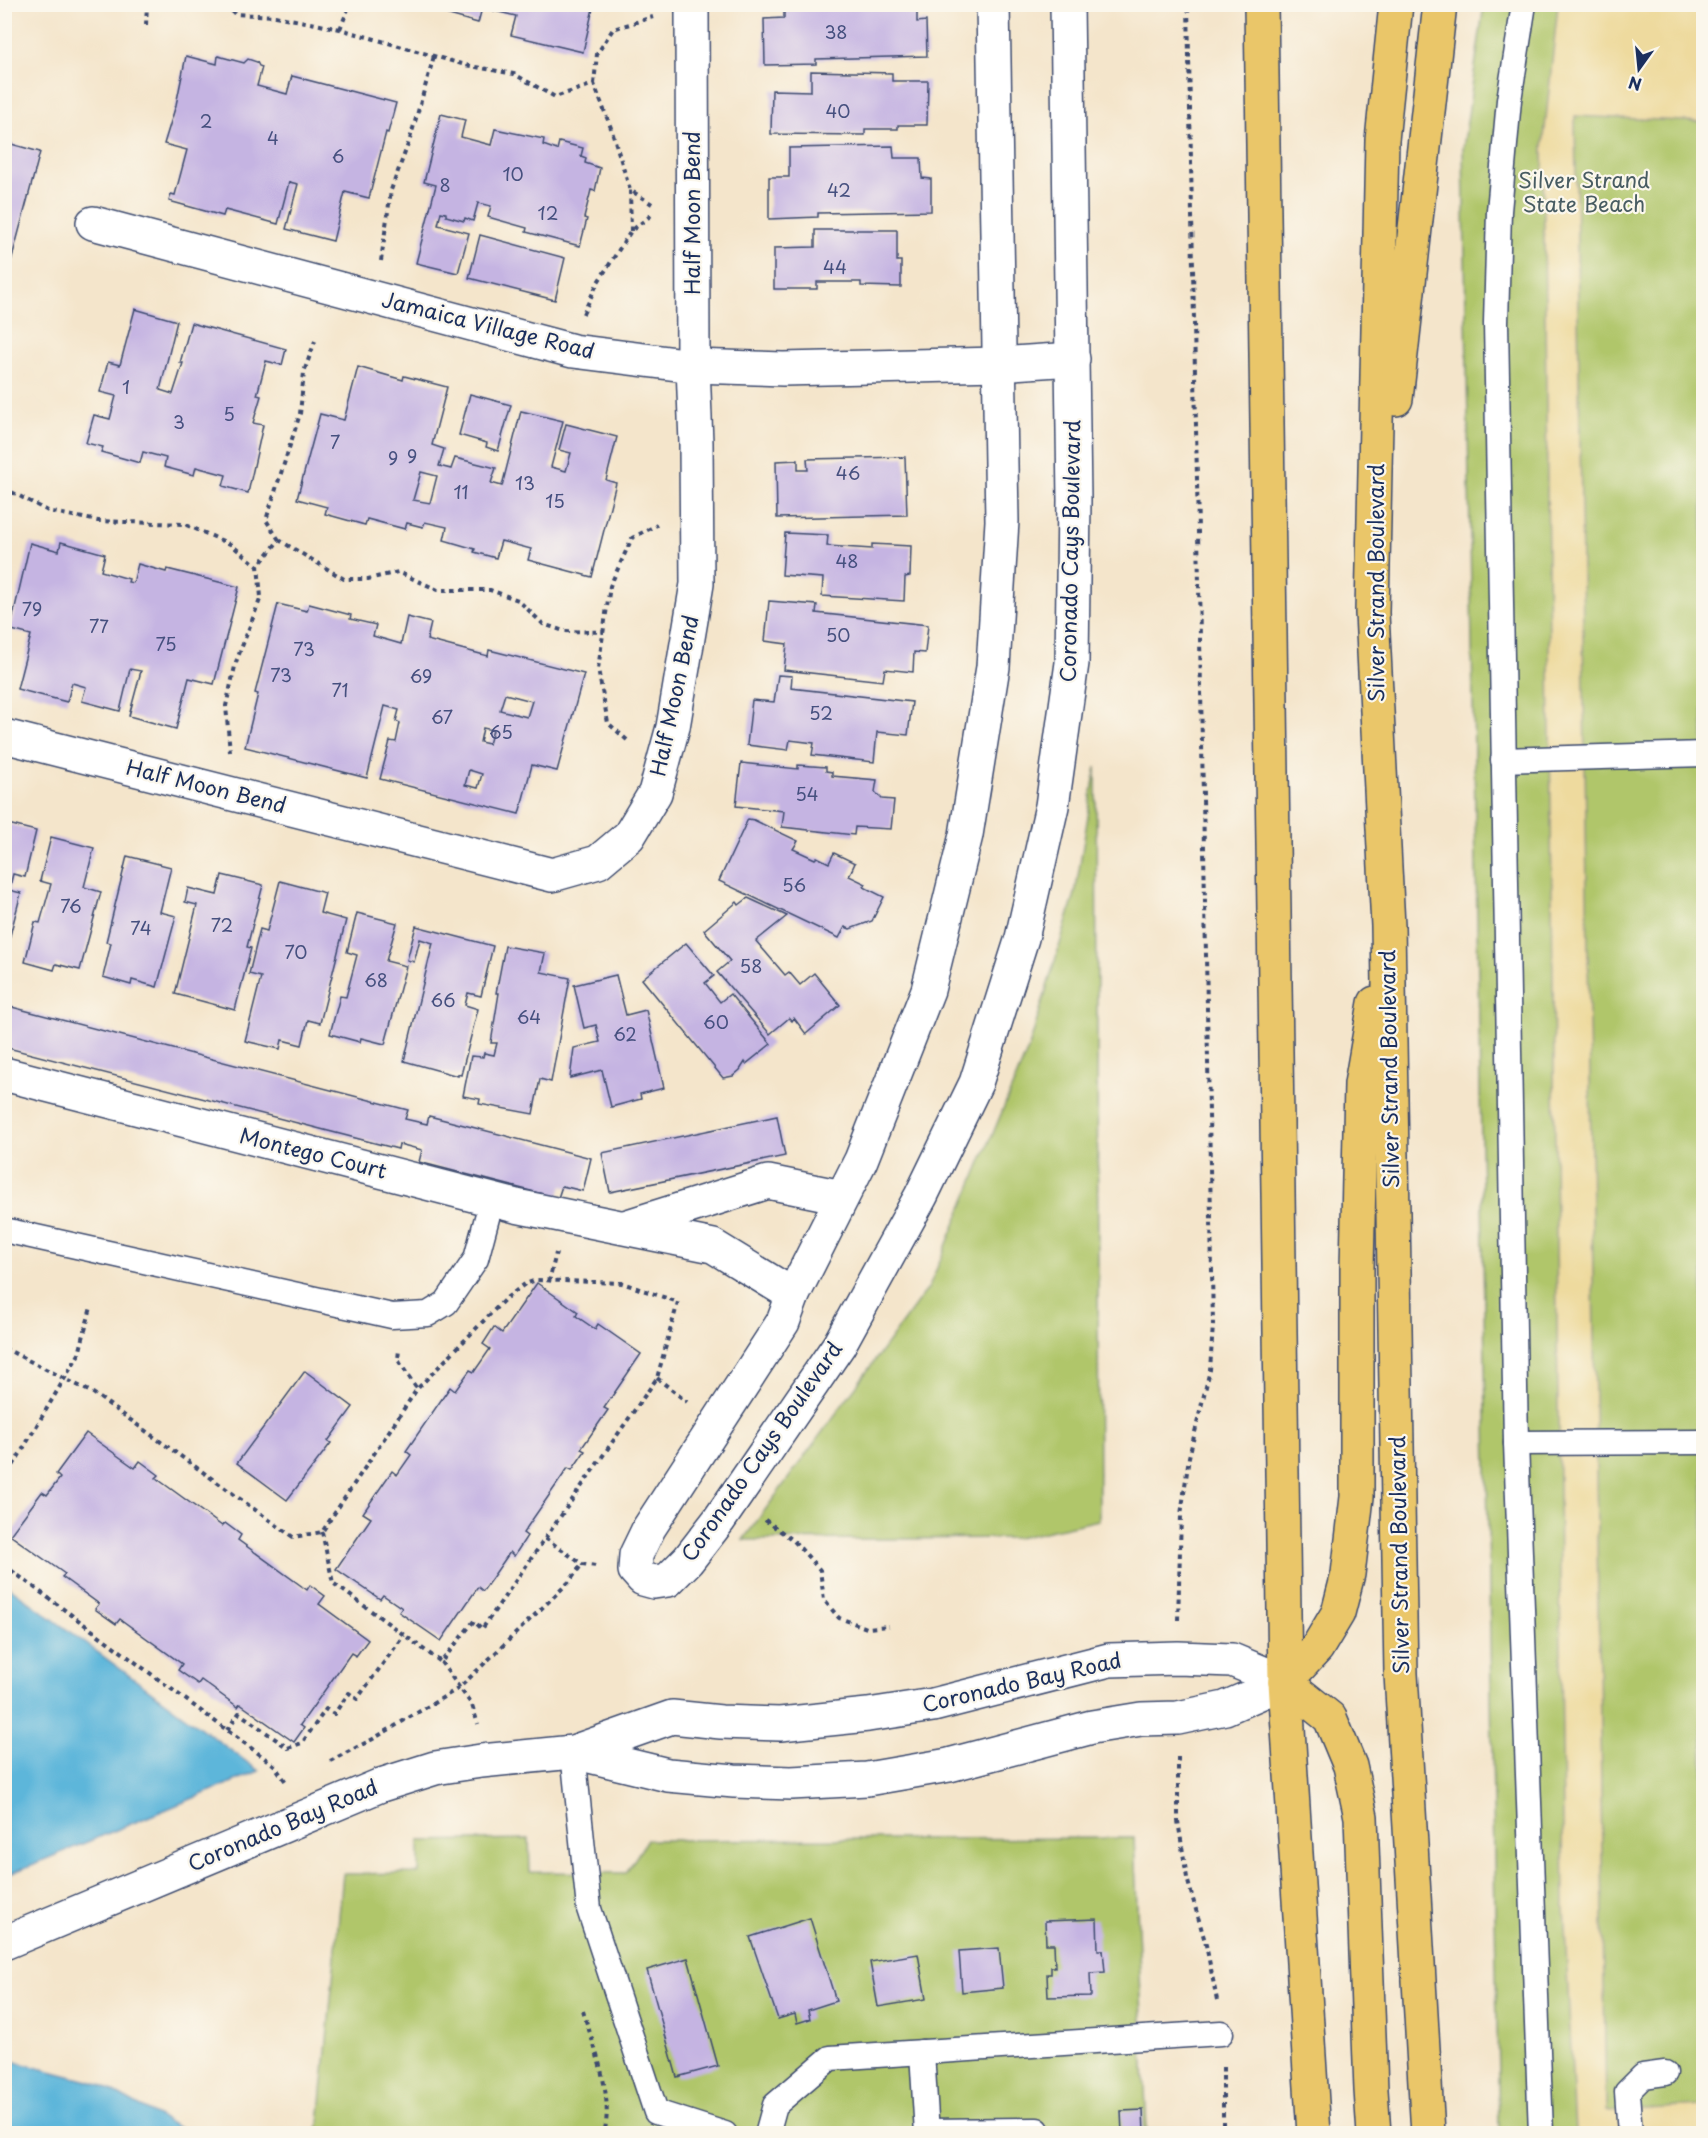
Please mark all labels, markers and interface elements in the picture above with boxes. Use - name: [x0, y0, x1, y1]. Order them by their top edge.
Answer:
- house number: 38: [824, 18, 848, 45]
- north arrow: [1609, 39, 1669, 99]
- text: N: [1626, 71, 1644, 98]
- house number: 40: [825, 97, 851, 124]
- house number: 2: [200, 107, 212, 134]
- house number: 4: [267, 124, 279, 151]
- street label: Half Moon Bend: [675, 131, 707, 295]
- house number: 6: [332, 142, 344, 169]
- house number: 10: [502, 160, 524, 187]
- park label: Silver Strand State Beach: [1518, 163, 1650, 219]
- house number: 8: [439, 171, 451, 198]
- house number: 42: [827, 176, 851, 203]
- house number: 12: [538, 199, 558, 226]
- house number: 44: [823, 253, 847, 280]
- street label: Jamaica Village Road: [379, 282, 598, 366]
- house number: 1: [122, 373, 130, 400]
- house number: 5: [223, 400, 235, 427]
- house number: 3: [173, 408, 185, 435]
- street label: Coronado Cays Boulevard: [1051, 419, 1087, 683]
- house number: 7: [330, 428, 340, 455]
- house number: 9: [407, 442, 417, 469]
- house number: 9: [388, 444, 398, 471]
- house number: 46: [836, 459, 860, 486]
- street label: Silver Strand Boulevard: [1359, 464, 1391, 702]
- house number: 13: [515, 469, 535, 496]
- house number: 11: [453, 478, 469, 505]
- house number: 15: [545, 487, 565, 514]
- house number: 48: [835, 547, 859, 574]
- house number: 79: [22, 595, 42, 622]
- house number: 77: [89, 612, 109, 639]
- street label: Half Moon Bend: [640, 612, 706, 779]
- house number: 50: [826, 621, 850, 648]
- house number: 75: [156, 630, 177, 657]
- house number: 73: [293, 635, 315, 662]
- house number: 73: [270, 661, 292, 688]
- house number: 69: [410, 662, 432, 689]
- house number: 71: [332, 676, 348, 703]
- house number: 52: [809, 699, 833, 726]
- house number: 67: [431, 703, 453, 730]
- house number: 65: [489, 718, 513, 745]
- street label: Half Moon Bend: [123, 750, 290, 820]
- house number: 54: [795, 780, 819, 807]
- house number: 56: [782, 871, 806, 898]
- house number: 76: [60, 892, 82, 919]
- house number: 72: [211, 911, 233, 938]
- house number: 74: [130, 914, 152, 941]
- house number: 70: [285, 938, 307, 965]
- street label: Silver Strand Boulevard: [1370, 949, 1406, 1189]
- house number: 58: [740, 952, 762, 979]
- house number: 68: [364, 966, 388, 993]
- house number: 66: [431, 986, 455, 1013]
- house number: 64: [517, 1003, 541, 1030]
- house number: 60: [703, 1008, 729, 1035]
- house number: 62: [613, 1020, 637, 1047]
- street label: Montego Court: [237, 1118, 390, 1186]
- street label: Coronado Cays Boulevard: [672, 1334, 849, 1568]
- street label: Silver Strand Boulevard: [1380, 1435, 1416, 1675]
- street label: Coronado Bay Road: [919, 1643, 1124, 1720]
- street label: Coronado Bay Road: [182, 1770, 382, 1879]

